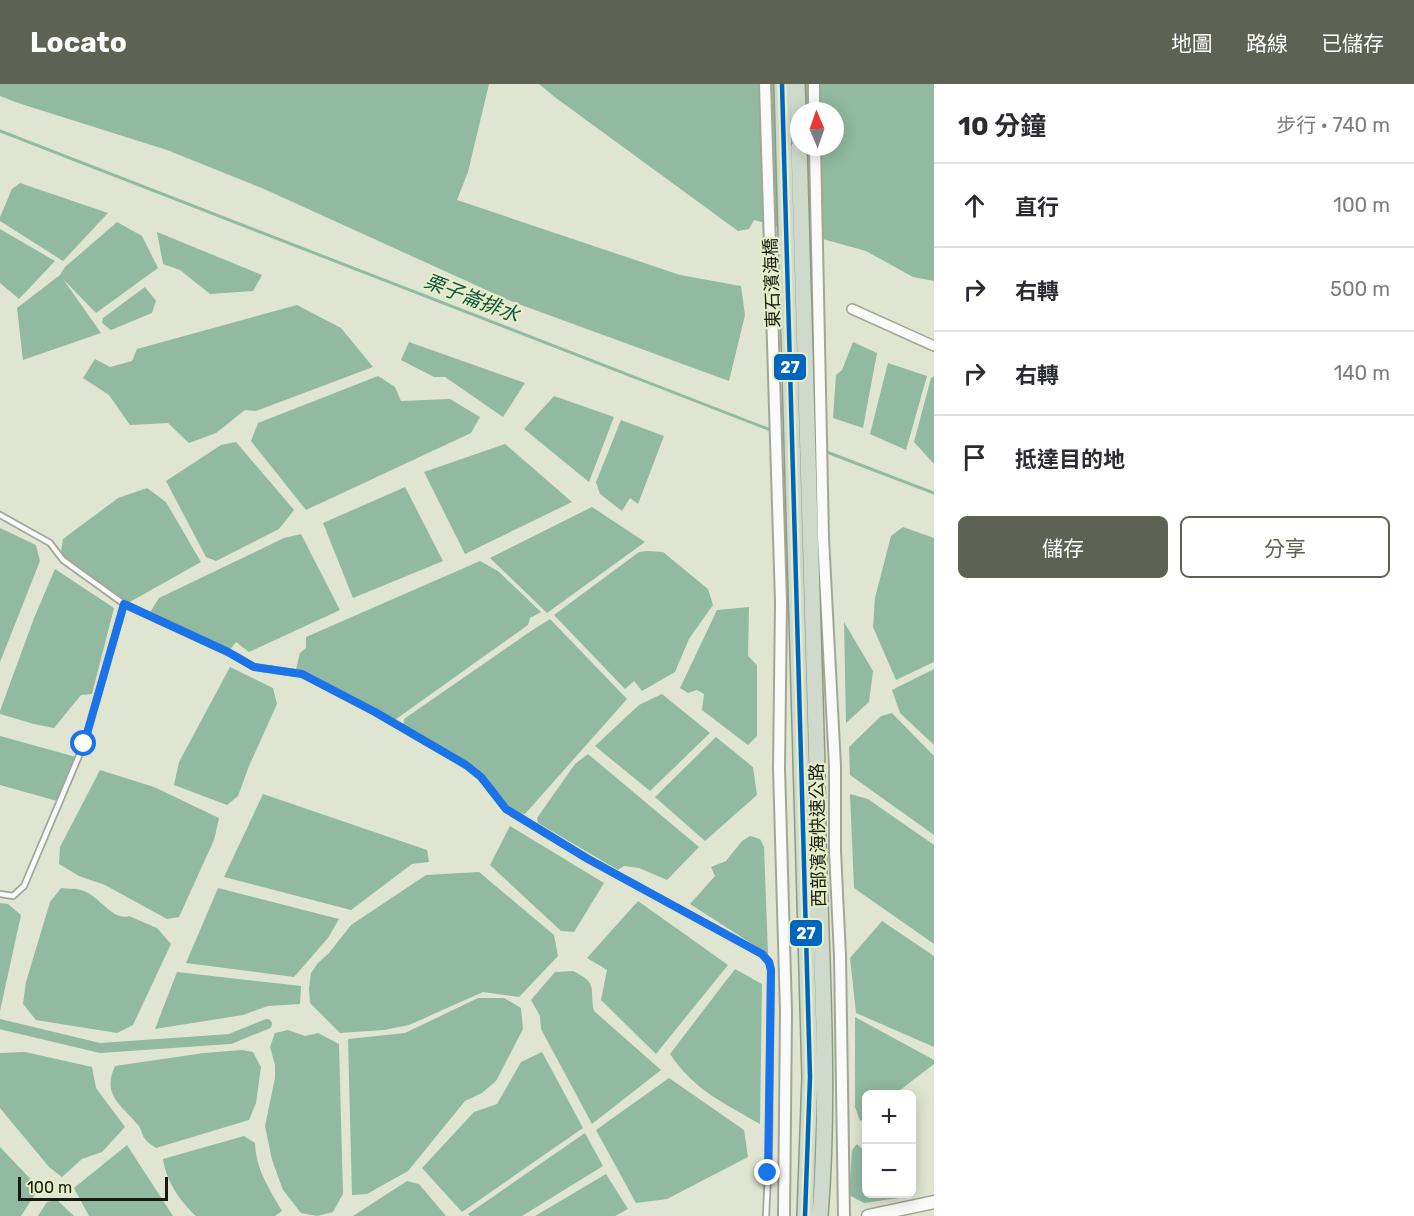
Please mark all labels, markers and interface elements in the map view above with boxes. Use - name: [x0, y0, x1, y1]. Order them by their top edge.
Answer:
- text: Locato: [30, 26, 127, 59]
- text: 地圖: [1171, 31, 1213, 56]
- text: 路線: [1246, 31, 1288, 56]
- text: 已儲存: [1321, 31, 1384, 56]
- north arrow: [790, 102, 844, 156]
- text: 10 分鐘: [958, 111, 1046, 142]
- text: 步行 · 740 m: [1276, 113, 1390, 137]
- icon: ahead: [958, 189, 991, 222]
- text: 100 m: [1333, 193, 1390, 217]
- text: 直行: [1015, 194, 1059, 221]
- street label: 東石濱海橋: [759, 238, 785, 328]
- water label: 栗子崙排水: [421, 269, 524, 327]
- icon: right: [958, 273, 991, 306]
- text: 500 m: [1330, 277, 1390, 301]
- text: 右轉: [1015, 278, 1059, 305]
- line badge: 27: [773, 353, 807, 381]
- icon: right: [958, 357, 991, 390]
- text: 27: [780, 358, 800, 377]
- text: 140 m: [1334, 361, 1390, 385]
- text: 右轉: [1015, 362, 1059, 389]
- icon: arrive: [958, 441, 991, 474]
- text: 抵達目的地: [1015, 446, 1125, 473]
- button: 儲存: [958, 516, 1168, 578]
- button: 分享: [1180, 516, 1390, 578]
- route start: [70, 730, 96, 756]
- street label: 西部濱海快速公路: [806, 763, 830, 907]
- line badge: 27: [789, 919, 823, 947]
- text: 27: [796, 924, 816, 943]
- map controls: [862, 1090, 916, 1198]
- button: +: [862, 1090, 916, 1144]
- button: −: [862, 1144, 916, 1198]
- route end: [754, 1159, 780, 1185]
- scale bar: [18, 1174, 168, 1202]
- text: 100 m: [27, 1178, 72, 1197]

